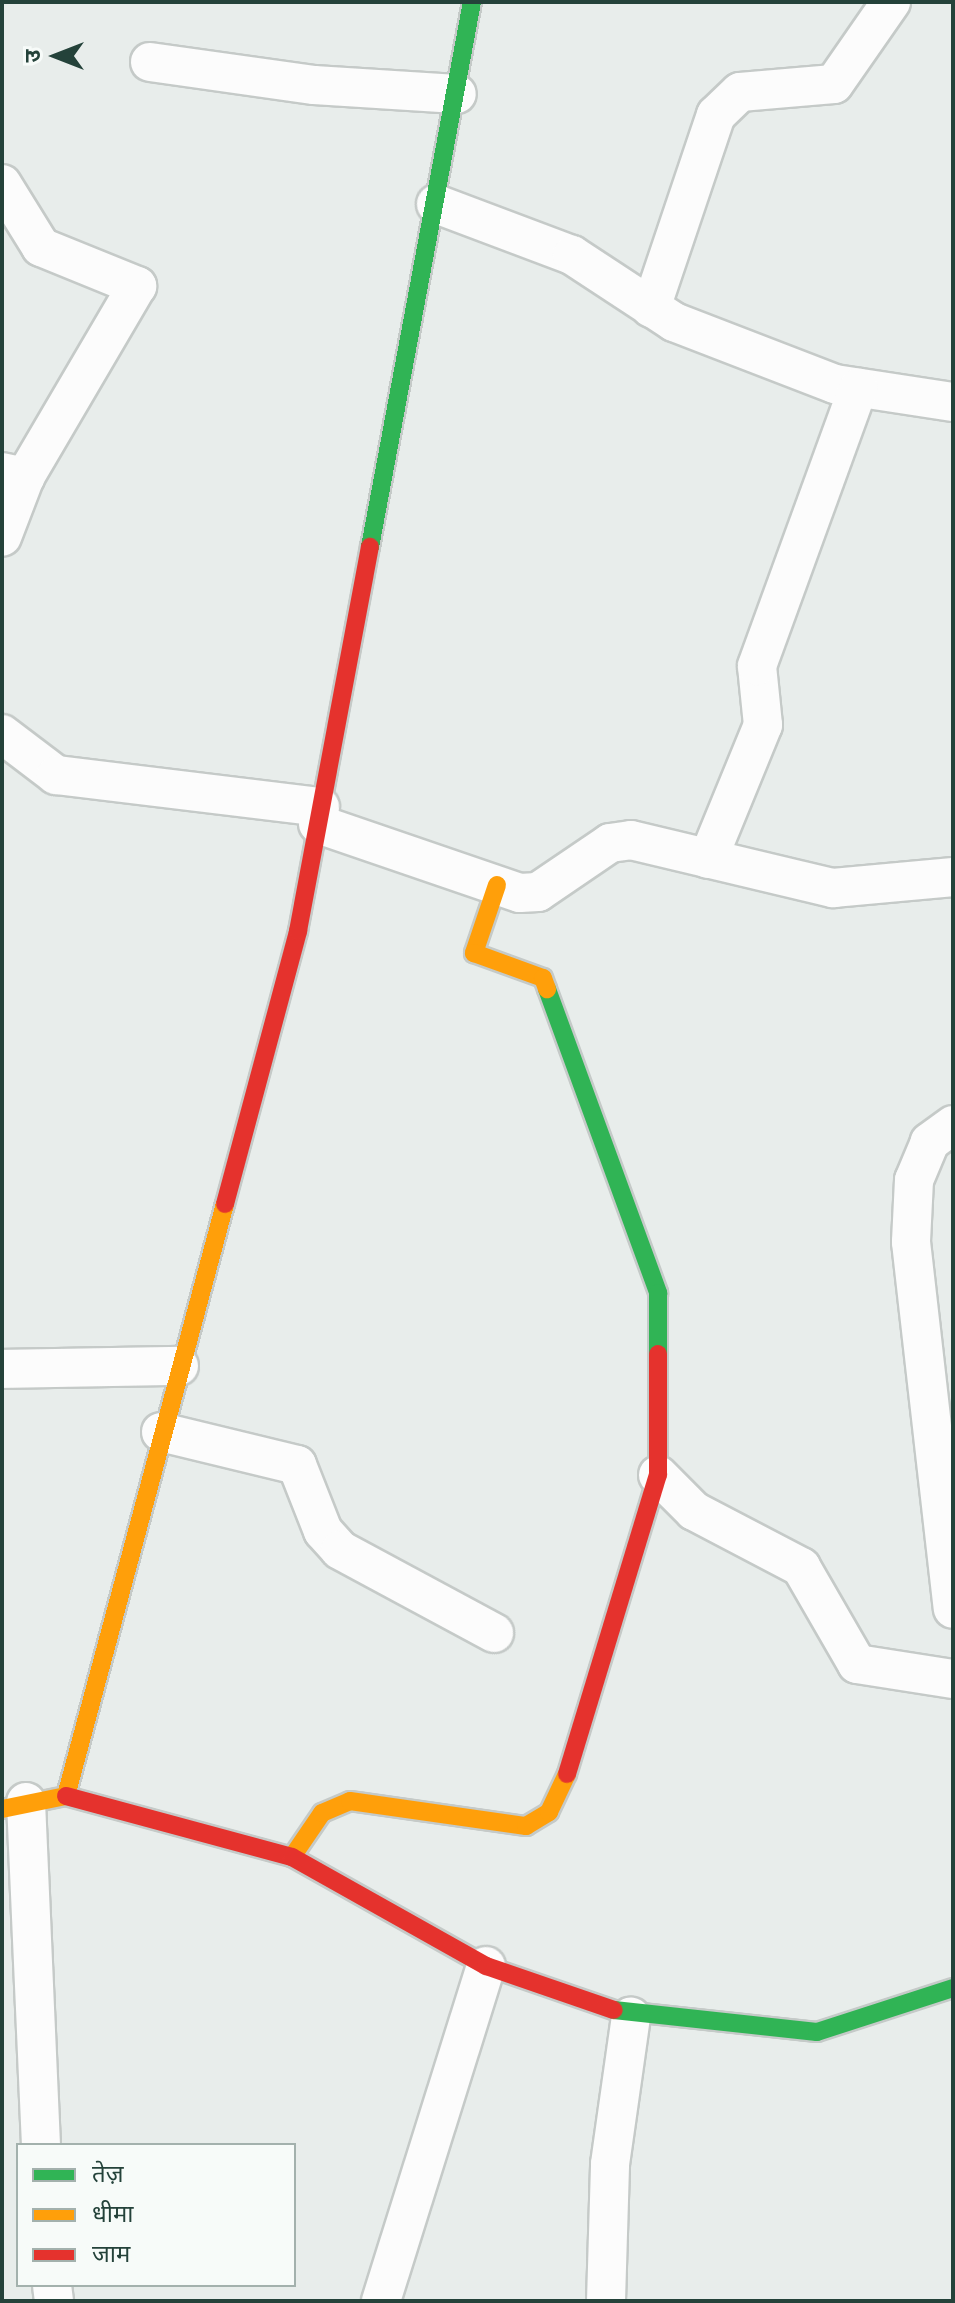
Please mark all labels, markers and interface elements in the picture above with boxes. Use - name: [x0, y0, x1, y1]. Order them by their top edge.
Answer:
- north arrow: [16, 16, 96, 96]
- text: उ: [19, 50, 45, 62]
- legend: [16, 2143, 296, 2287]
- text: तेज़: [92, 2159, 124, 2188]
- text: धीमा: [92, 2199, 134, 2228]
- text: जाम: [92, 2239, 130, 2268]

